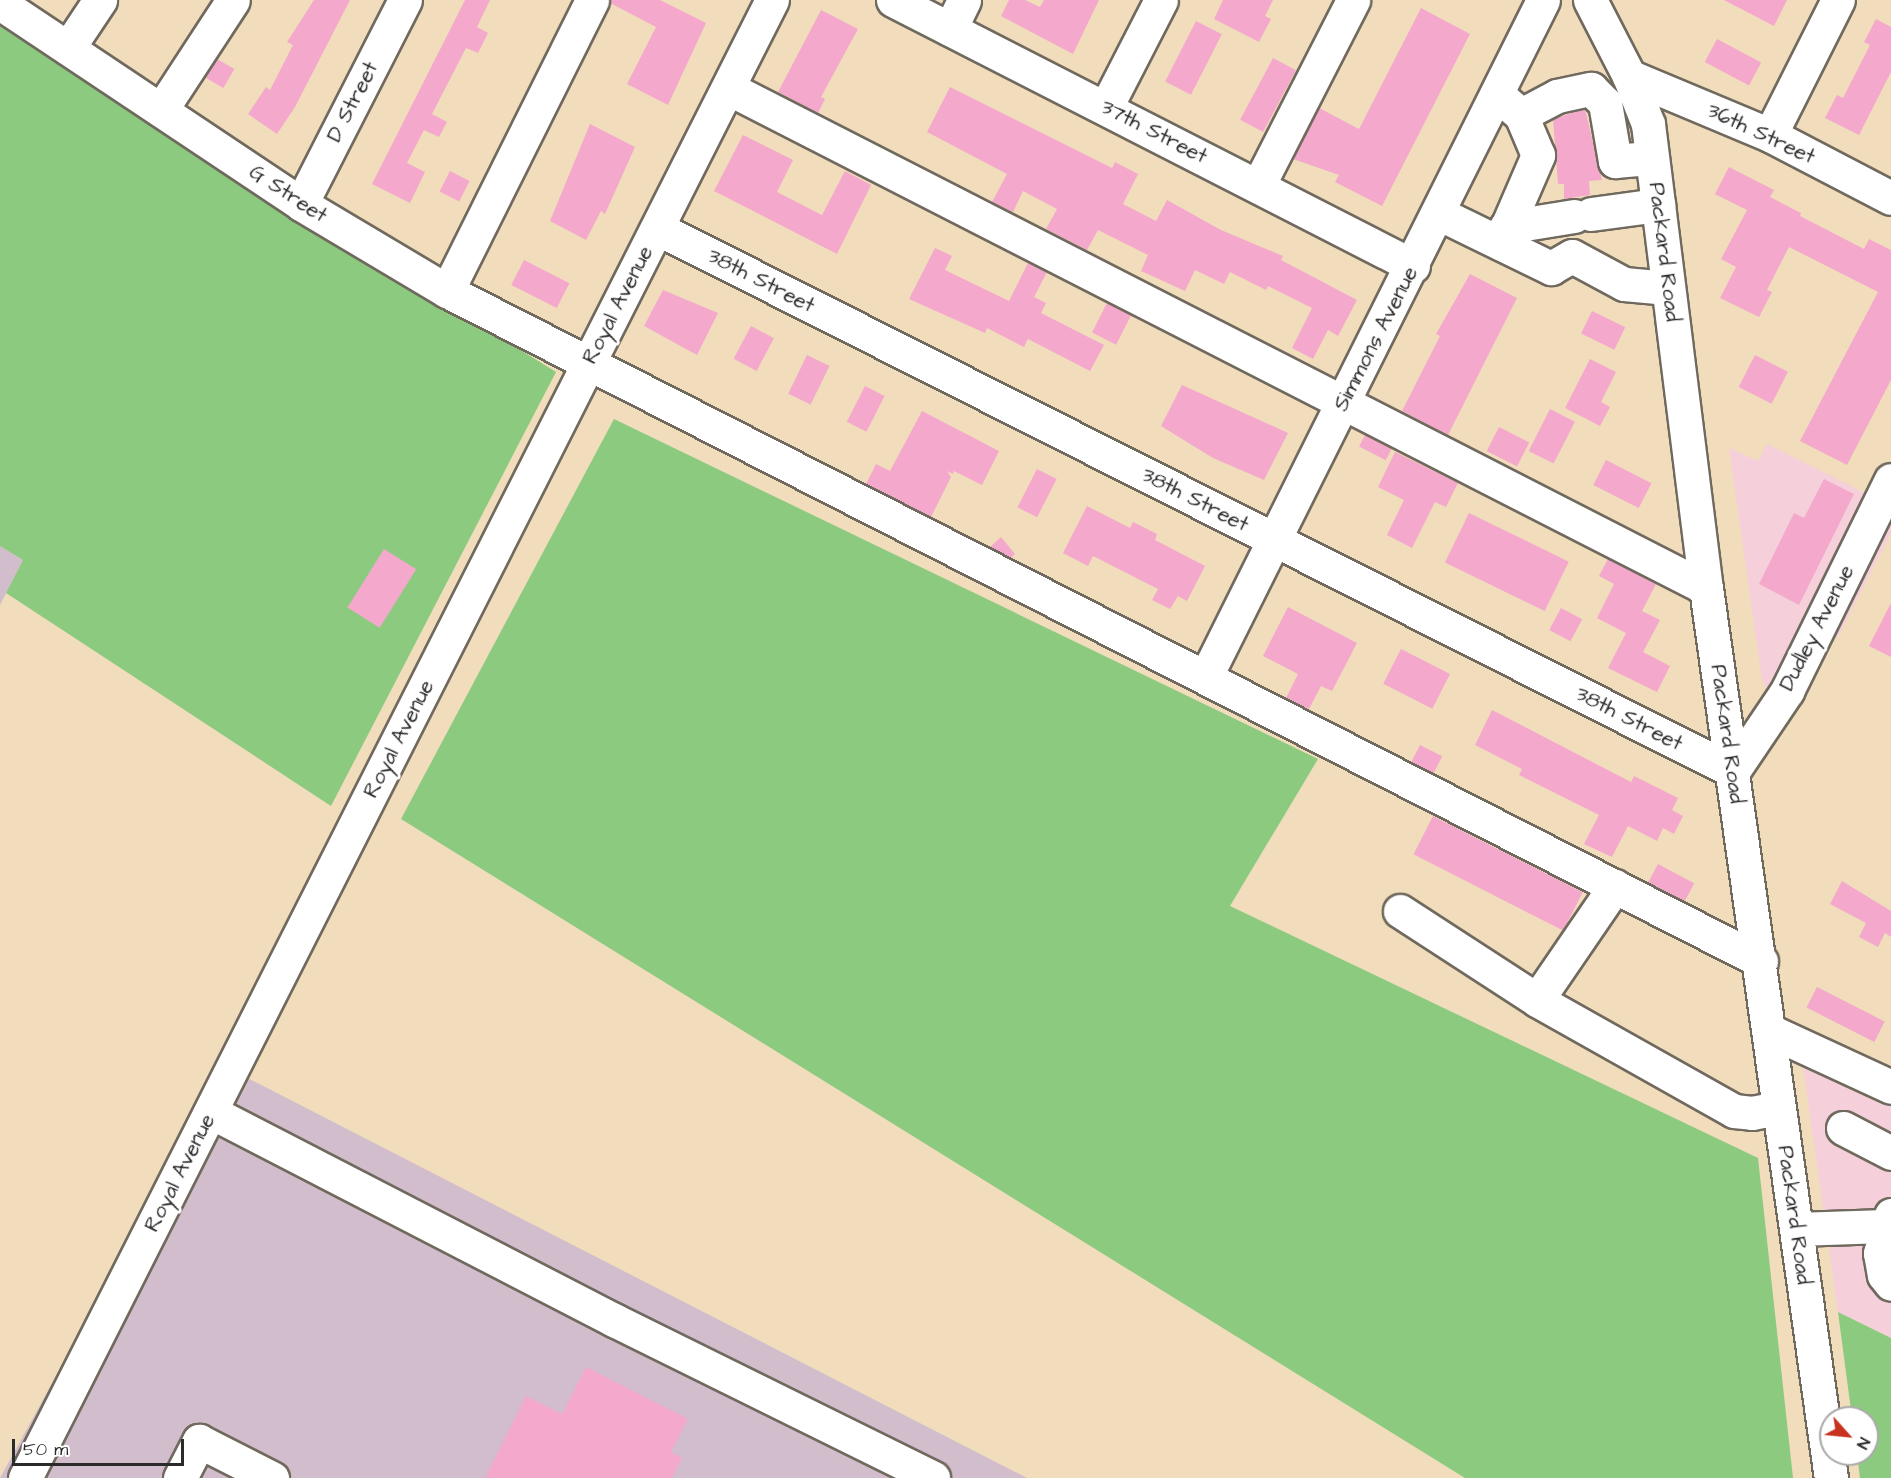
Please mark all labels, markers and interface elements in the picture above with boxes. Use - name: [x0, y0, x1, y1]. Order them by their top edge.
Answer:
- street label: D Street: [322, 58, 384, 146]
- street label: 37th Street: [1097, 95, 1211, 169]
- street label: 36th Street: [1703, 98, 1819, 170]
- street label: G Street: [244, 160, 332, 228]
- street label: Packard Road: [1643, 181, 1685, 323]
- street label: Royal Avenue: [578, 242, 658, 368]
- street label: 38th Street: [703, 243, 819, 319]
- street label: Simmons Avenue: [1329, 263, 1423, 415]
- street label: 38th Street: [1137, 462, 1253, 538]
- street label: Dudley Avenue: [1774, 561, 1860, 695]
- street label: Packard Road: [1705, 663, 1749, 805]
- street label: Royal Avenue: [359, 676, 439, 802]
- street label: 38th Street: [1571, 681, 1687, 757]
- street label: Royal Avenue: [140, 1110, 220, 1236]
- street label: Packard Road: [1772, 1144, 1816, 1286]
- north arrow: [1819, 1406, 1879, 1466]
- scale bar: [15, 1427, 188, 1465]
- text: N: [1851, 1434, 1875, 1453]
- text: 50 m: [23, 1437, 68, 1462]

